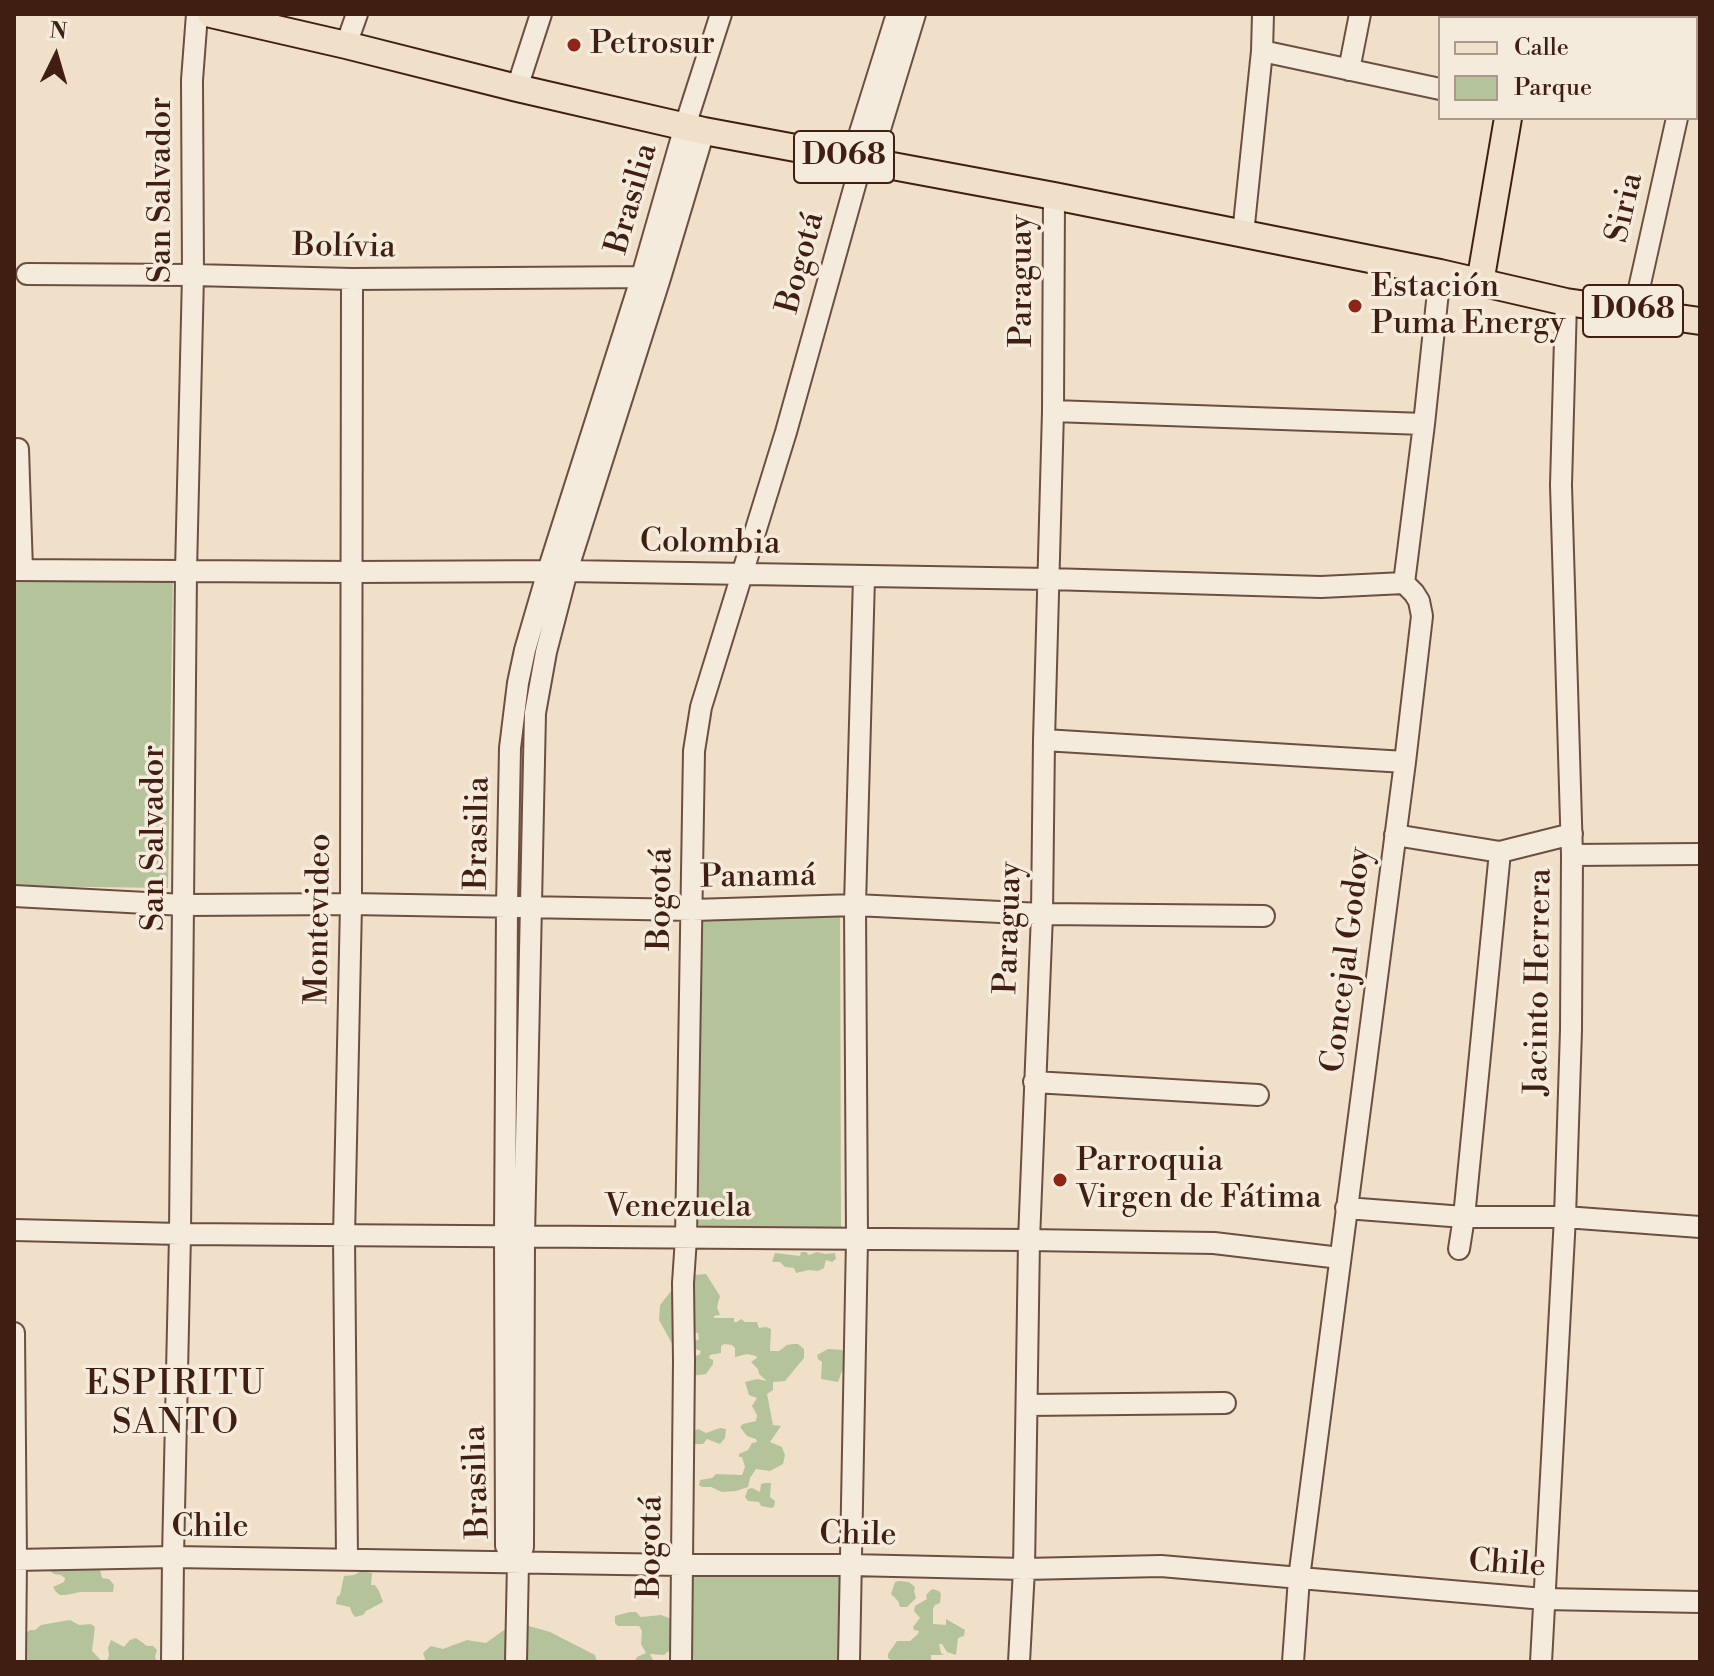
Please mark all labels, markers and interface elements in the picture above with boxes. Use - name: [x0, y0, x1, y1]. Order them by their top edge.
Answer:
- north arrow: [16, 16, 96, 96]
- legend: [1438, 16, 1698, 120]
- text: N: [48, 17, 68, 46]
- place label: Petrosur: [590, 26, 715, 64]
- text: Calle: [1514, 33, 1569, 63]
- marker: Petrosur: [565, 36, 583, 54]
- text: Parque: [1514, 73, 1592, 103]
- street label: San Salvador: [143, 97, 181, 283]
- road number: D068: [794, 131, 894, 183]
- street label: Brasilia: [599, 139, 667, 259]
- street label: Siria: [1599, 170, 1653, 246]
- street label: Bogotá: [770, 208, 834, 318]
- street label: Paraguay: [1004, 215, 1042, 347]
- street label: Bolívia: [292, 228, 396, 268]
- place label: Estación Puma Energy: [1371, 269, 1565, 344]
- road number: D068: [1583, 285, 1683, 337]
- marker: Estación Puma Energy: [1346, 297, 1364, 315]
- street label: Colombia: [639, 524, 781, 564]
- street label: San Salvador: [136, 745, 174, 931]
- street label: Brasilia: [459, 776, 499, 890]
- street label: Montevideo: [299, 833, 341, 1005]
- street label: Concejal Godoy: [1315, 845, 1381, 1075]
- street label: Bogotá: [642, 847, 682, 951]
- street label: Panamá: [700, 858, 816, 898]
- street label: Paraguay: [988, 861, 1032, 995]
- street label: Jacinto Herrera: [1519, 868, 1561, 1096]
- place label: Parroquia Virgen de Fátima: [1076, 1143, 1321, 1218]
- marker: Parroquia Virgen de Fátima: [1051, 1171, 1069, 1189]
- street label: Venezuela: [605, 1189, 751, 1227]
- district label: ESPIRITU SANTO: [86, 1366, 266, 1446]
- street label: Brasilia: [457, 1425, 499, 1539]
- street label: Bogotá: [632, 1495, 672, 1599]
- street label: Chile: [171, 1509, 249, 1547]
- street label: Chile: [819, 1516, 897, 1556]
- street label: Chile: [1467, 1543, 1547, 1587]

